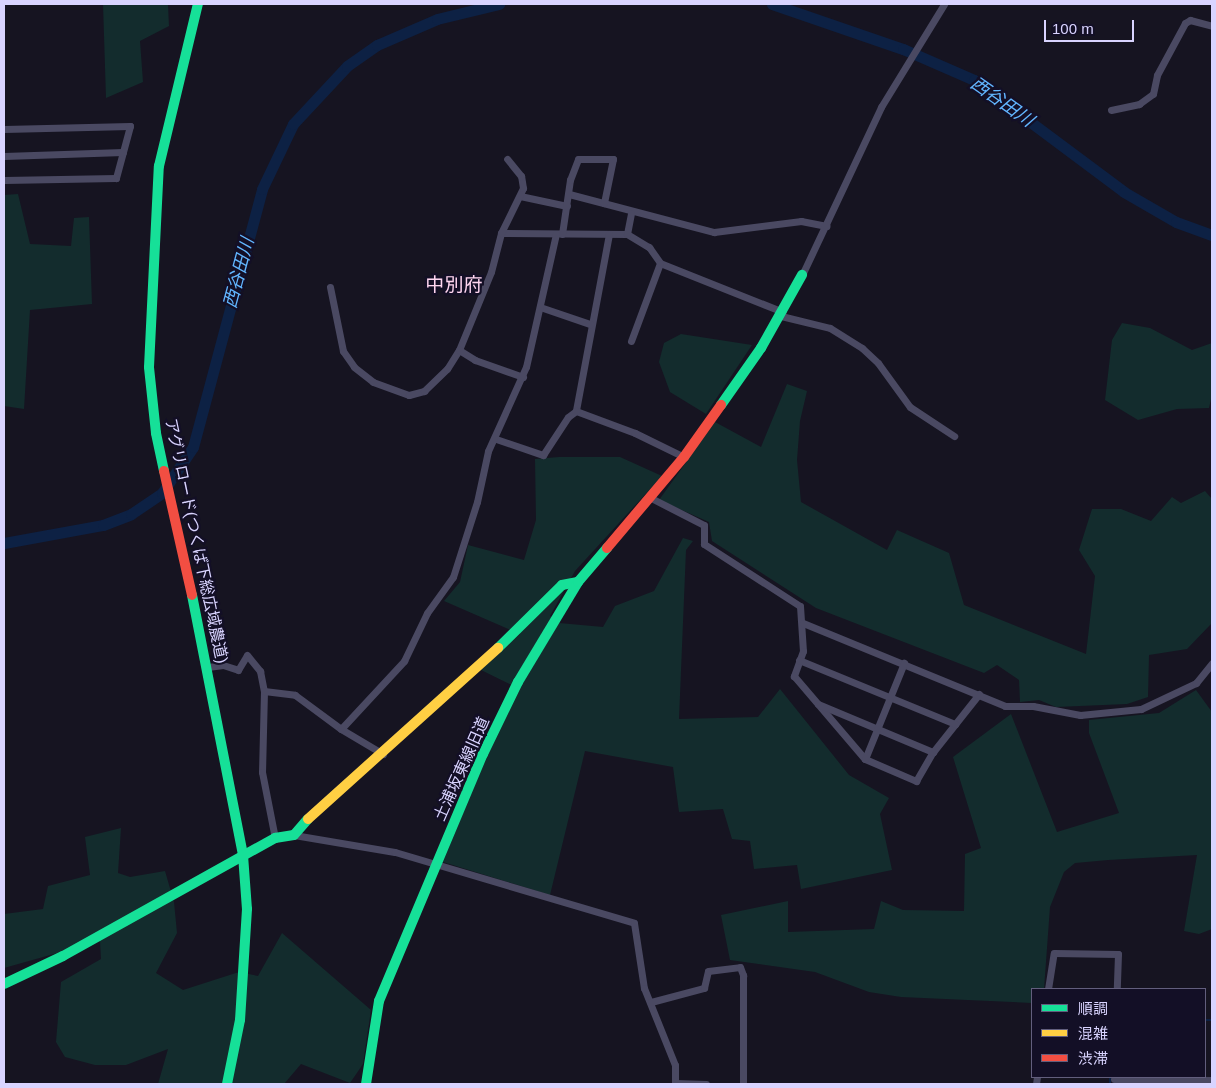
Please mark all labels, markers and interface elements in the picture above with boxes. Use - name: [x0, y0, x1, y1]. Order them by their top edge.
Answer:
- scale bar: [1046, 10, 1136, 42]
- text: 100 m: [1052, 20, 1094, 37]
- water label: 西谷田川: [966, 73, 1038, 131]
- water label: 西谷田川: [219, 235, 259, 311]
- district label: 中別府: [426, 274, 482, 296]
- street label: アグリロード(つくば下総広域農道): [161, 416, 231, 666]
- street label: 土浦坂東線旧道: [430, 714, 494, 824]
- legend: [1031, 988, 1206, 1078]
- text: 順調: [1078, 1000, 1108, 1017]
- text: 混雑: [1078, 1025, 1108, 1042]
- text: 渋滞: [1078, 1050, 1108, 1067]

